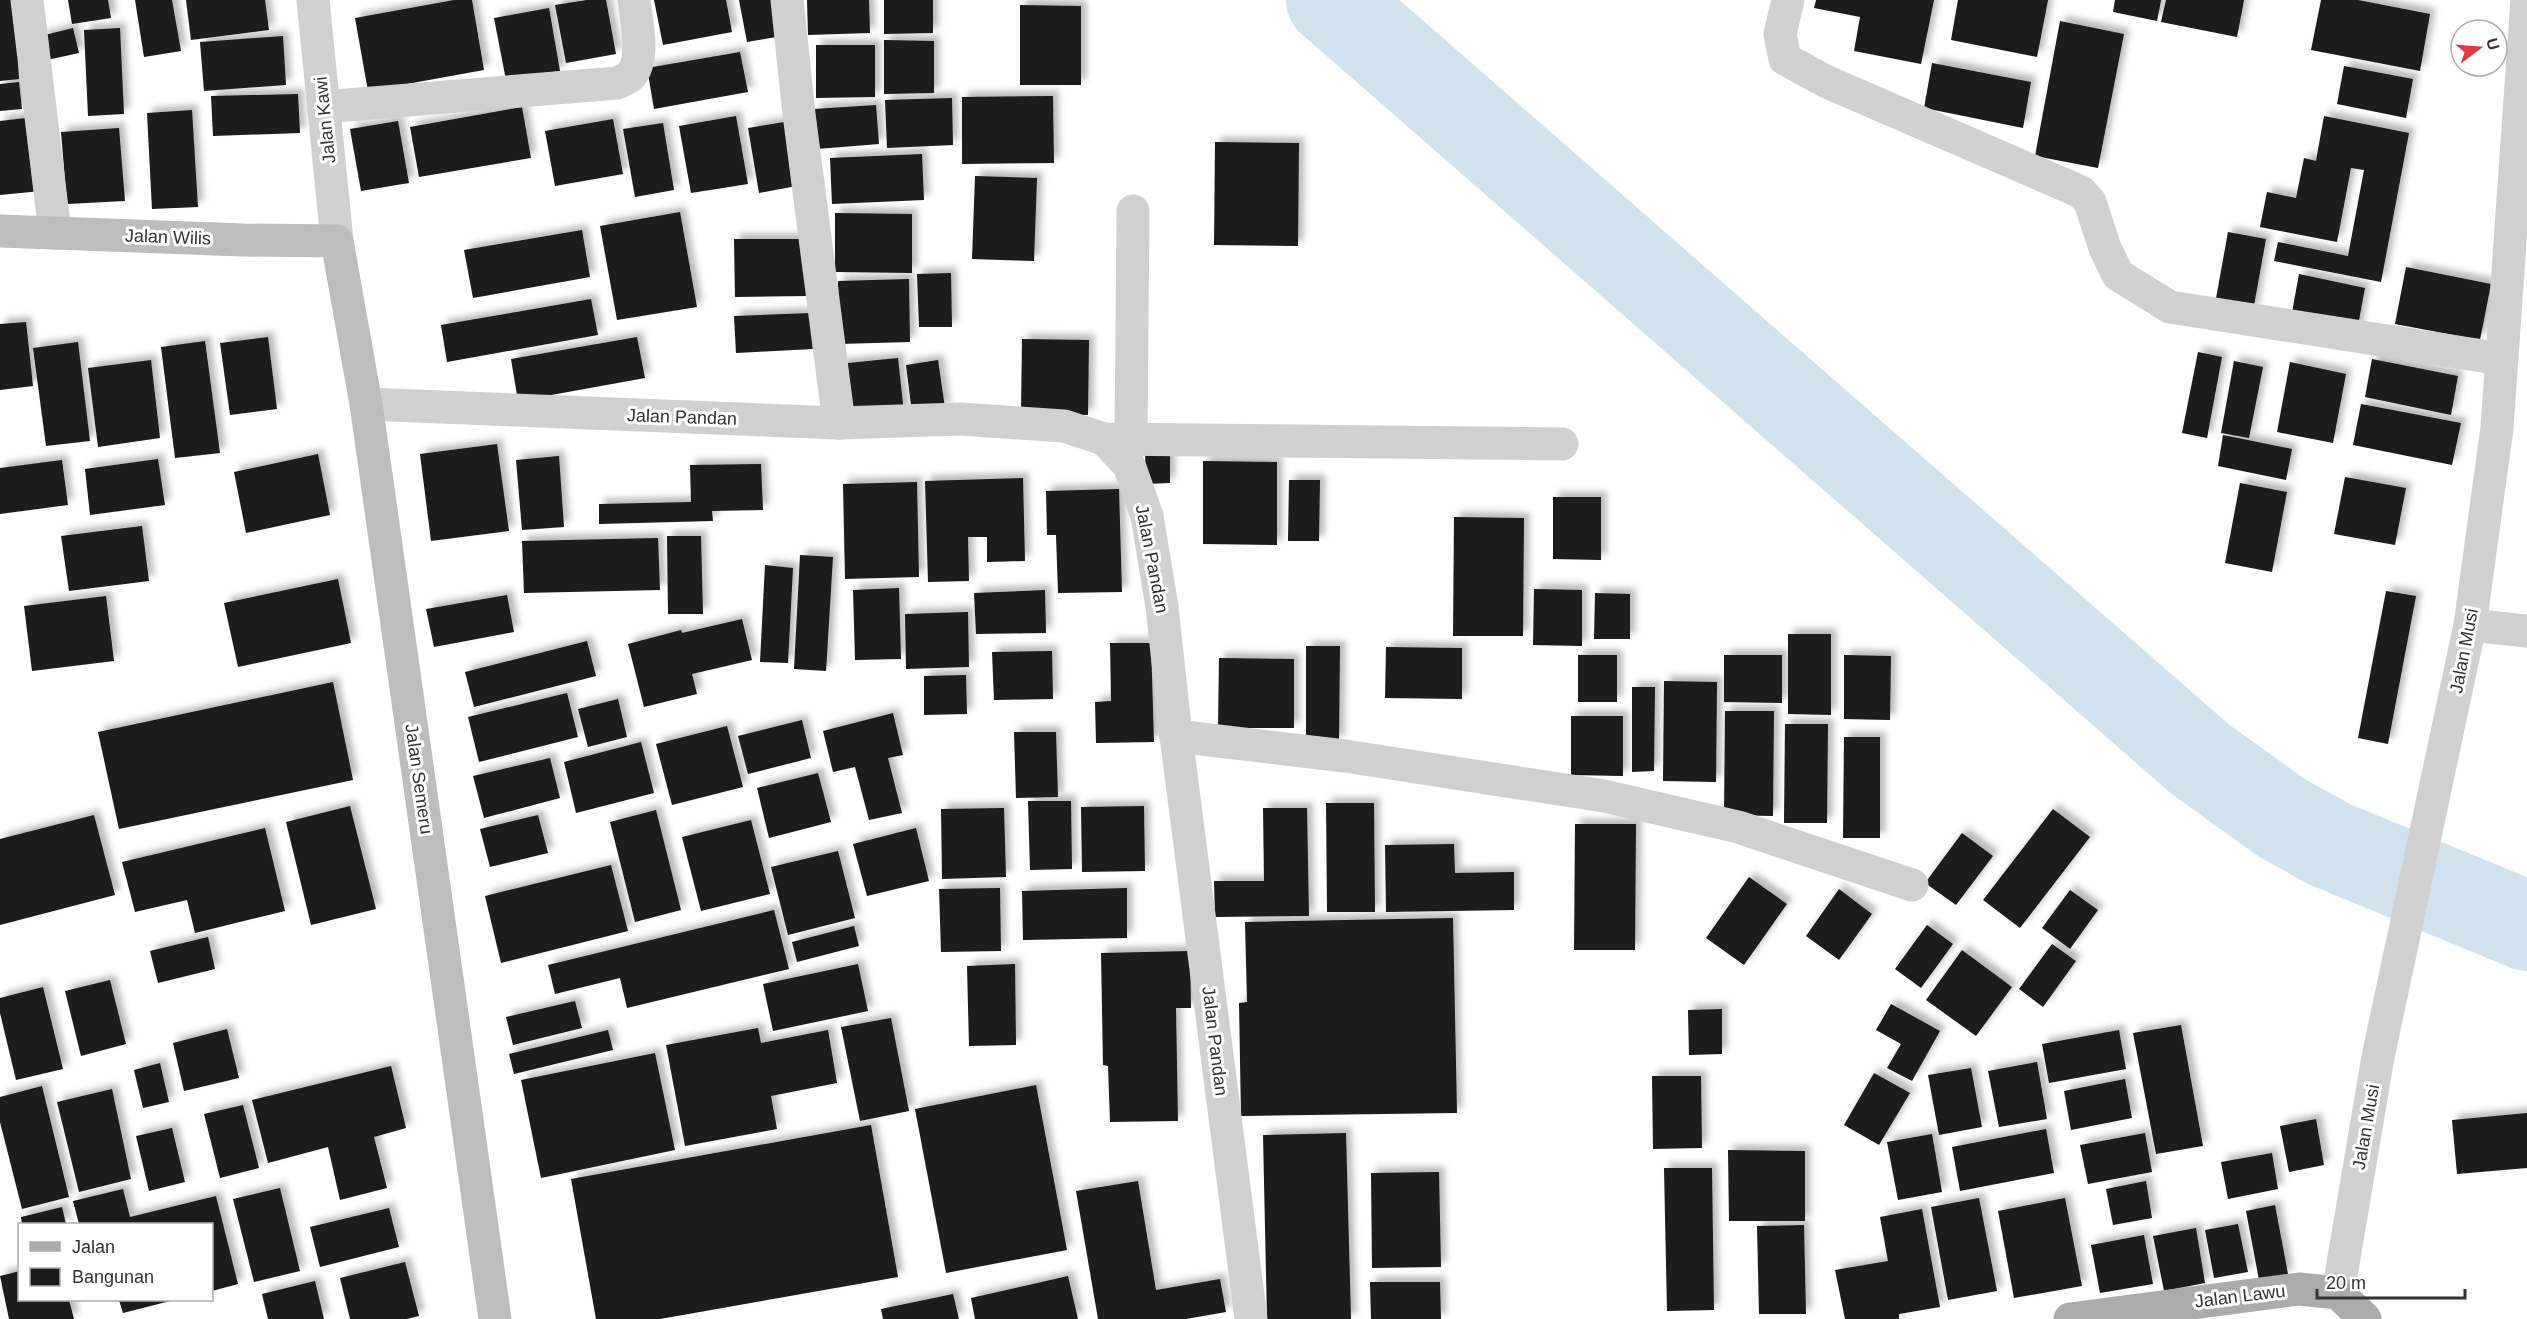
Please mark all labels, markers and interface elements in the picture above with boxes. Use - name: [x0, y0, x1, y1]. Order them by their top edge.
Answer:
- north arrow: [2449, 18, 2509, 78]
- text: U: [2483, 36, 2503, 52]
- street label: Jalan Kawi: [311, 76, 339, 164]
- street label: Jalan Wilis: [125, 226, 211, 248]
- street label: Jalan Pandan: [627, 405, 737, 429]
- street label: Jalan Pandan: [1132, 503, 1172, 615]
- street label: Jalan Musi: [2446, 607, 2482, 695]
- street label: Jalan Semeru: [401, 723, 437, 835]
- street label: Jalan Pandan: [1198, 985, 1232, 1097]
- street label: Jalan Musi: [2349, 1083, 2383, 1171]
- legend: [18, 1223, 213, 1301]
- text: Jalan: [72, 1237, 115, 1257]
- scale bar: [2317, 1262, 2466, 1300]
- text: Bangunan: [72, 1267, 154, 1287]
- text: 20 m: [2326, 1273, 2366, 1293]
- street label: Jalan Lawu: [2194, 1281, 2286, 1311]

